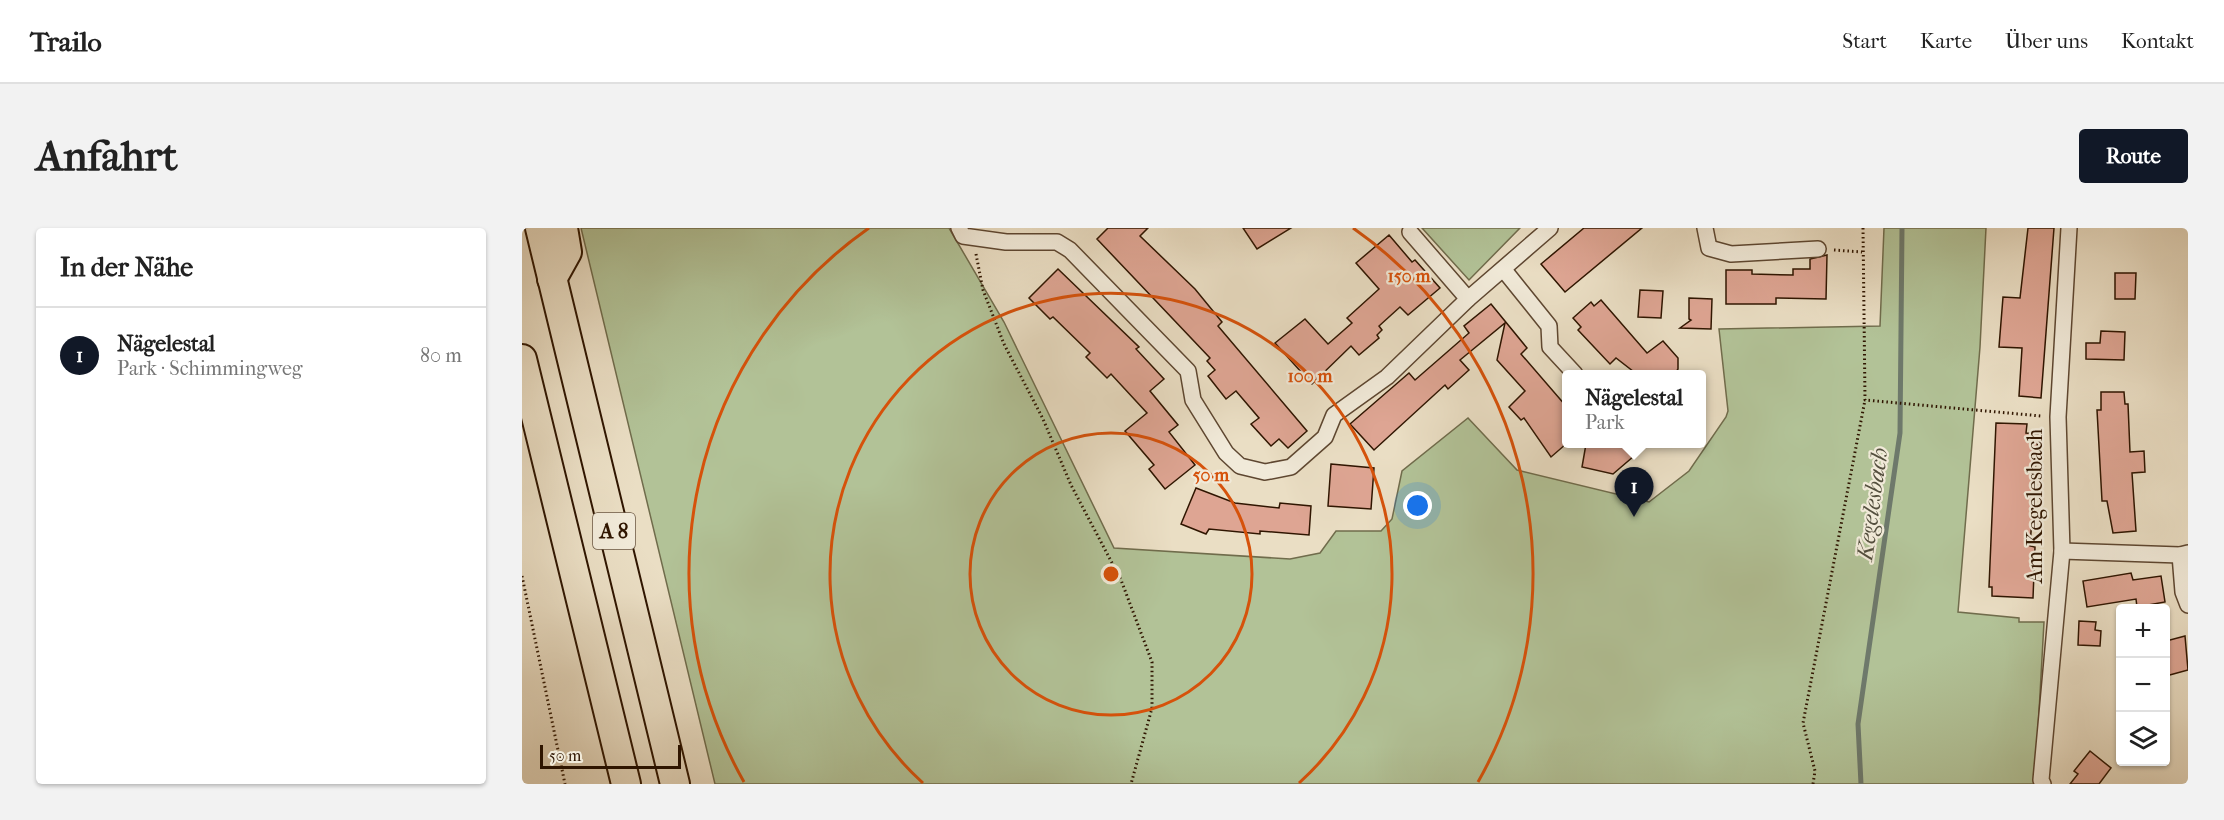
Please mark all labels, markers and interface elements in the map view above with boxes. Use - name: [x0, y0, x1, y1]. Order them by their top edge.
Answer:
- text: Trailo: [30, 25, 102, 58]
- text: Start: [1842, 29, 1887, 53]
- text: Karte: [1920, 29, 1972, 53]
- text: Über uns: [2005, 29, 2088, 53]
- text: Kontakt: [2121, 29, 2194, 53]
- button: Route: [2079, 129, 2188, 183]
- text: Anfahrt: [36, 132, 178, 181]
- text: In der Nähe: [60, 252, 193, 283]
- text: 150 m: [1388, 266, 1431, 287]
- text: Nägelestal: [117, 331, 215, 357]
- text: 1: [76, 344, 83, 367]
- text: 80 m: [420, 344, 462, 367]
- text: Park · Schimmingweg: [117, 357, 303, 380]
- text: 100 m: [1287, 366, 1334, 387]
- popup: [1562, 370, 1706, 448]
- text: Nägelestal: [1585, 385, 1683, 411]
- text: Park: [1585, 411, 1625, 434]
- street label: Am Kegelesbach: [2022, 428, 2048, 584]
- water label: Kegelesbach: [1850, 446, 1894, 564]
- text: 50 m: [1193, 465, 1230, 486]
- pin: 1: [1614, 468, 1654, 517]
- your location: [1403, 491, 1432, 520]
- road number: A 8: [593, 513, 635, 549]
- centre of rings: [1101, 564, 1121, 584]
- map controls: [2116, 604, 2170, 766]
- button: +: [2116, 604, 2170, 658]
- button: −: [2116, 658, 2170, 712]
- button: layers: [2116, 712, 2170, 766]
- scale bar: [540, 742, 681, 770]
- text: 50 m: [549, 746, 581, 765]

